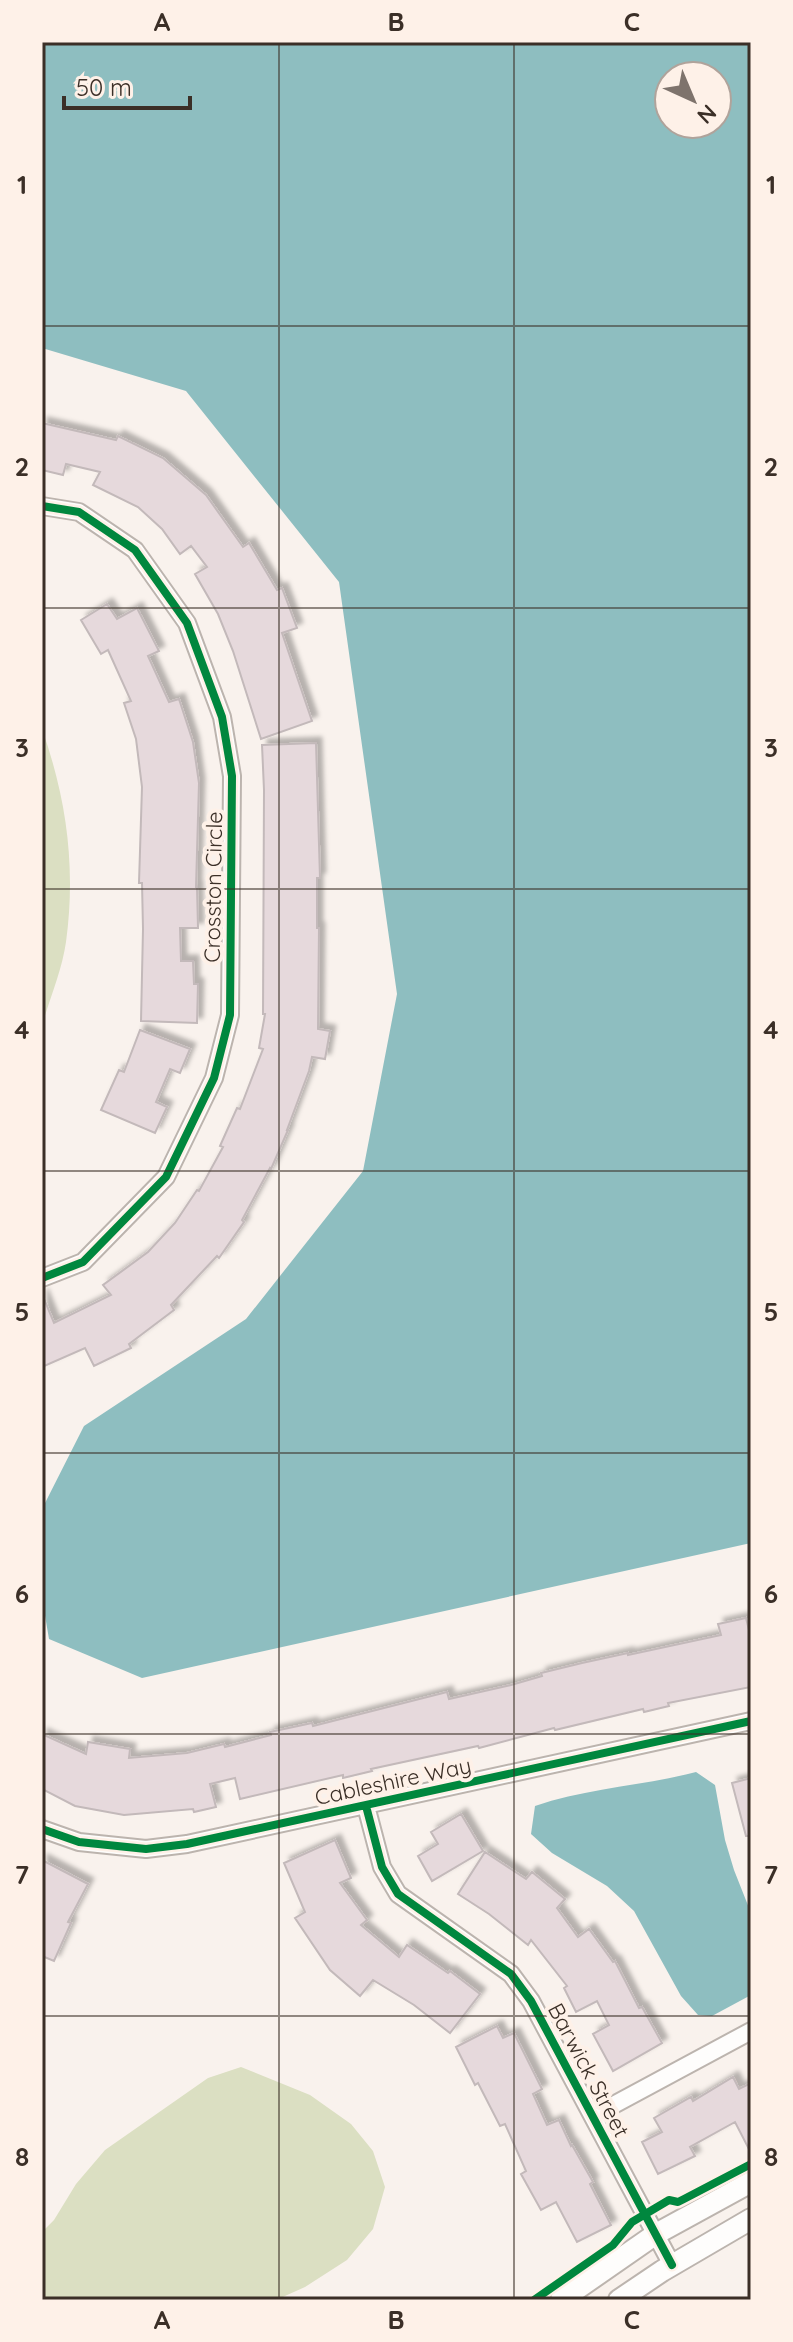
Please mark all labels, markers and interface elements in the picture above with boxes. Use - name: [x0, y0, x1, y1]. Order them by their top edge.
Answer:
- text: A: [154, 5, 171, 38]
- text: B: [387, 5, 405, 38]
- text: C: [624, 5, 640, 38]
- scale bar: [64, 60, 190, 110]
- north arrow: [653, 60, 733, 140]
- text: 50 m: [76, 72, 132, 102]
- text: N: [691, 99, 722, 130]
- text: 1: [17, 168, 27, 201]
- text: 1: [766, 168, 776, 201]
- text: 2: [15, 450, 29, 483]
- text: 2: [764, 450, 778, 483]
- text: 3: [15, 731, 29, 764]
- text: 3: [764, 731, 778, 764]
- street label: Crosston Circle: [198, 811, 228, 963]
- text: 4: [14, 1013, 30, 1046]
- text: 4: [763, 1013, 779, 1046]
- text: 5: [15, 1295, 29, 1328]
- text: 5: [764, 1295, 778, 1328]
- text: 6: [15, 1577, 29, 1610]
- text: 6: [764, 1577, 778, 1610]
- street label: Cableshire Way: [312, 1751, 474, 1811]
- text: 7: [15, 1858, 29, 1891]
- text: 7: [764, 1858, 778, 1891]
- street label: Barwick Street: [542, 1998, 636, 2142]
- text: 8: [15, 2140, 29, 2173]
- text: 8: [764, 2140, 778, 2173]
- text: A: [154, 2303, 171, 2336]
- text: B: [387, 2303, 405, 2336]
- text: C: [624, 2303, 640, 2336]

